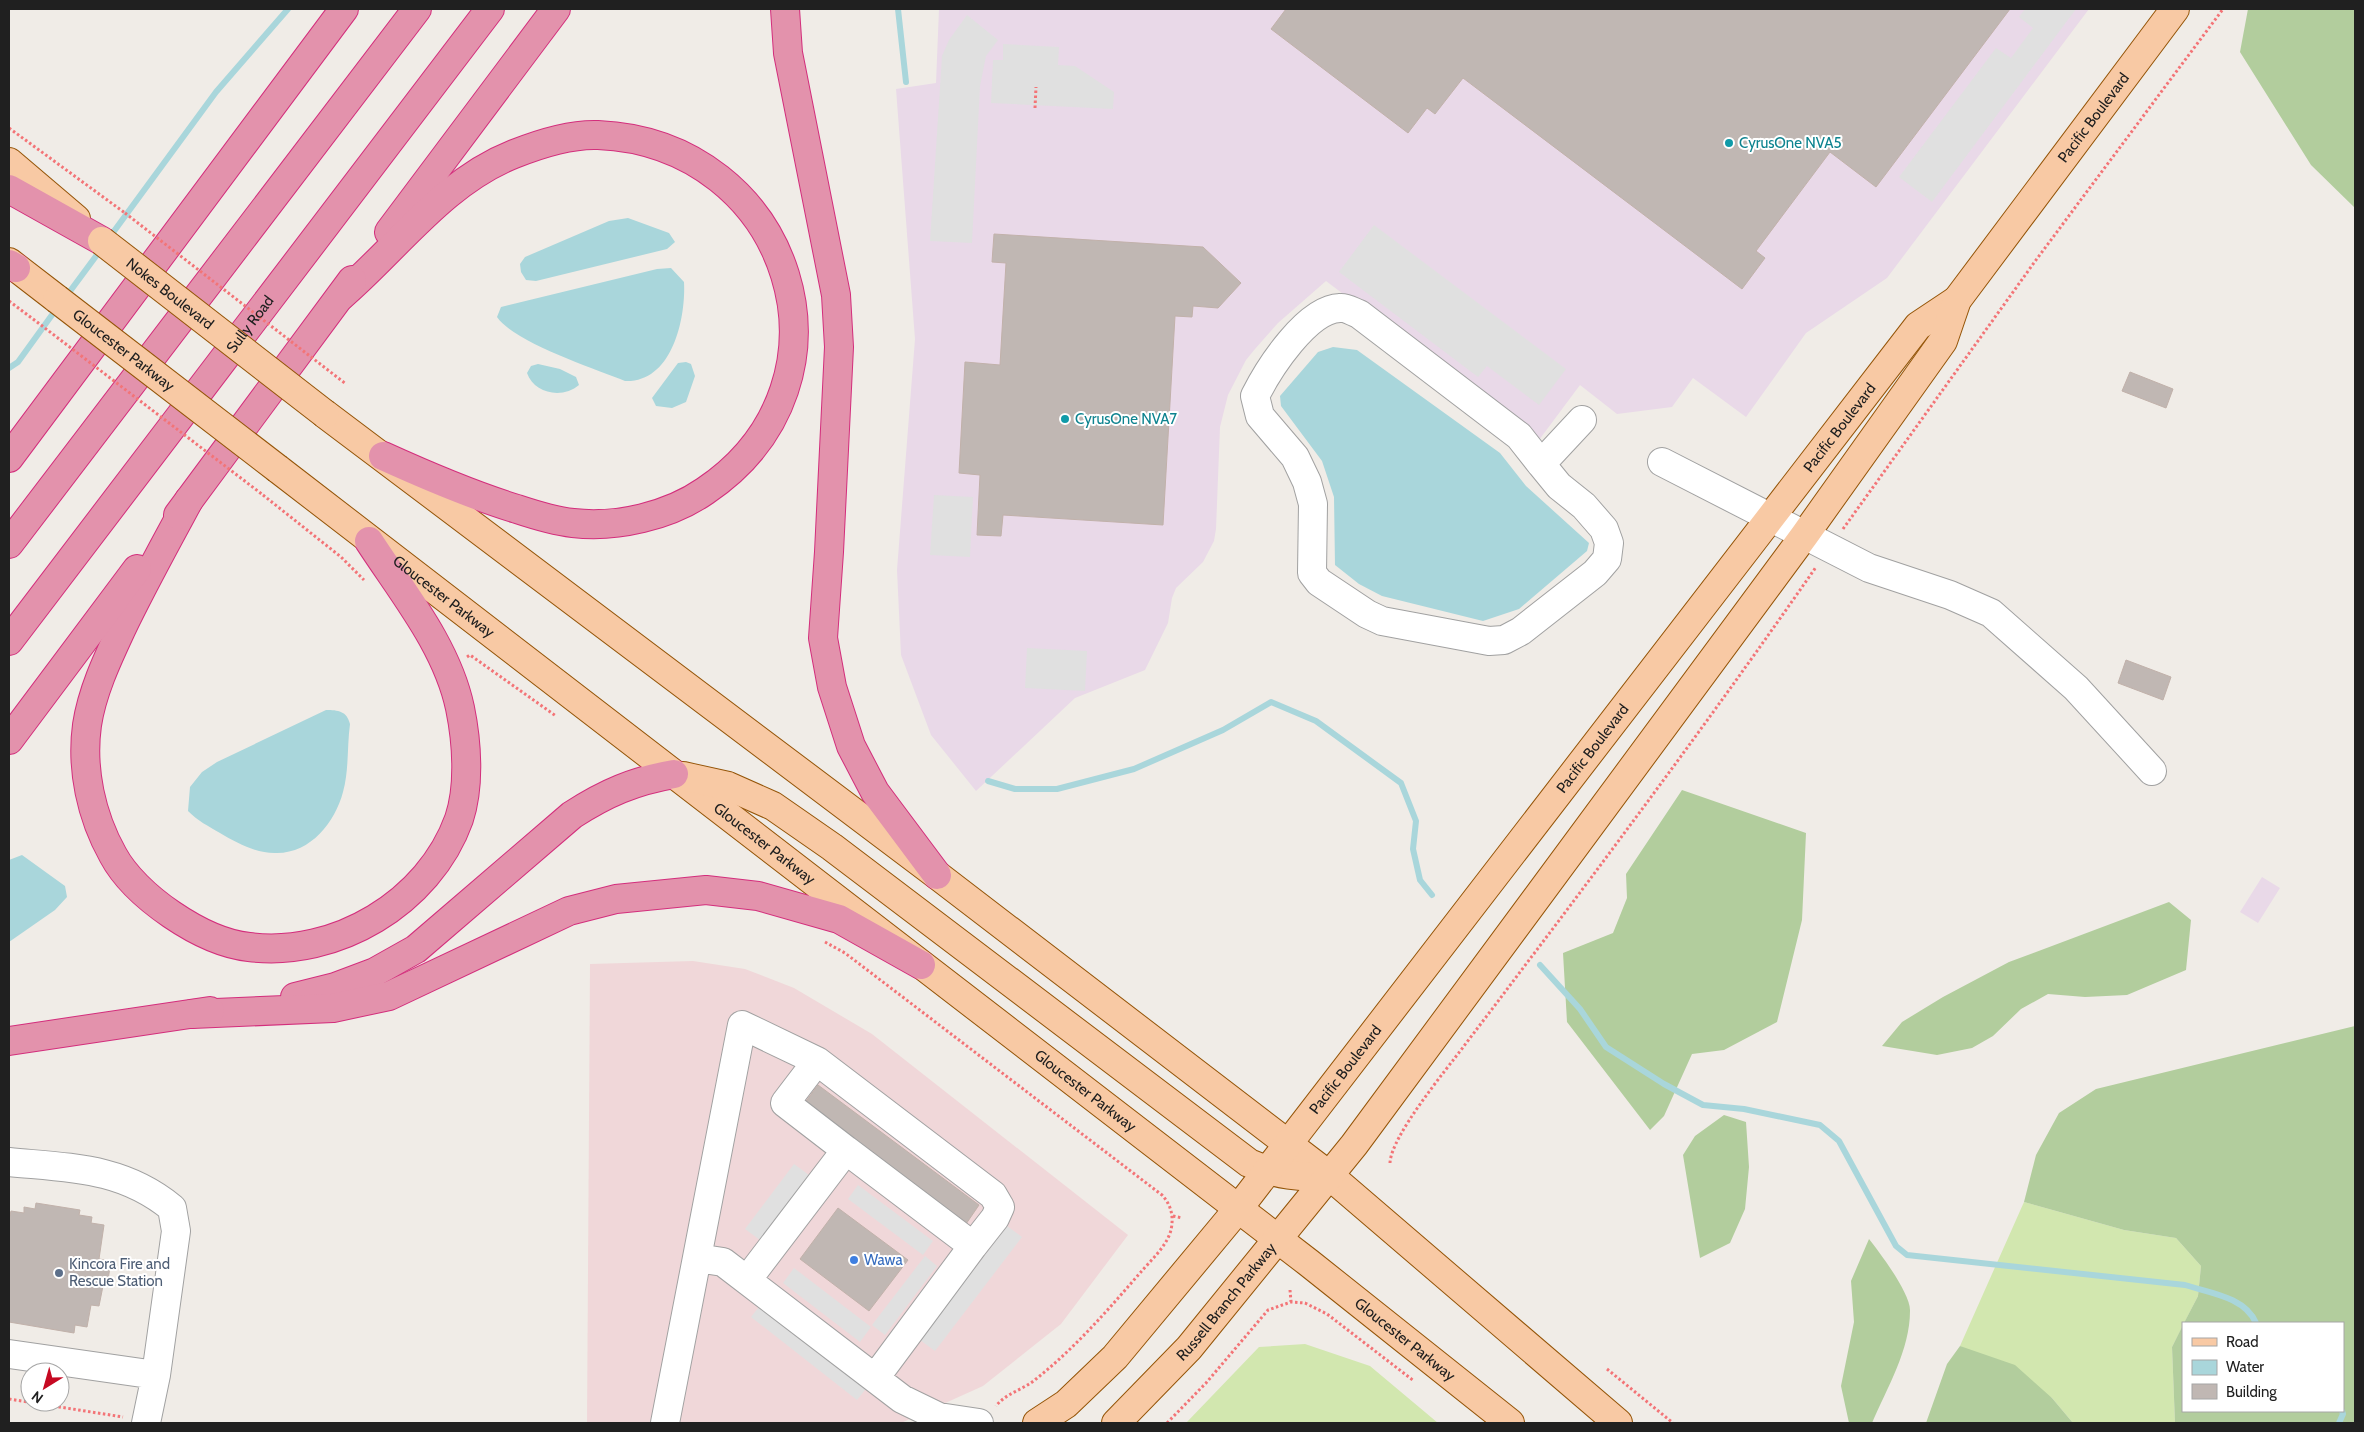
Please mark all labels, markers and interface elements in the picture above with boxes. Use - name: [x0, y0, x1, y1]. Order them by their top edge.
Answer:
- street label: Pacific Boulevard: [2054, 69, 2133, 166]
- place label: CyrusOne NVA5: [1739, 134, 1842, 152]
- marker: CyrusOne NVA5: [1723, 137, 1735, 149]
- street label: Nokes Boulevard: [123, 254, 217, 333]
- street label: Sully Road: [223, 292, 277, 356]
- street label: Gloucester Parkway: [69, 305, 178, 395]
- street label: Pacific Boulevard: [1800, 380, 1880, 476]
- place label: CyrusOne NVA7: [1075, 410, 1177, 428]
- marker: CyrusOne NVA7: [1059, 413, 1071, 425]
- street label: Gloucester Parkway: [389, 552, 498, 642]
- street label: Pacific Boulevard: [1553, 701, 1632, 797]
- street label: Gloucester Parkway: [710, 799, 819, 889]
- street label: Pacific Boulevard: [1305, 1021, 1385, 1118]
- street label: Gloucester Parkway: [1031, 1046, 1140, 1136]
- street label: Russell Branch Parkway: [1173, 1239, 1280, 1364]
- place label: Wawa: [864, 1251, 903, 1269]
- marker: Wawa: [848, 1254, 860, 1266]
- place label: Kincora Fire and Rescue Station: [69, 1255, 170, 1290]
- marker: Kincora Fire and Rescue Station: [53, 1267, 65, 1279]
- street label: Gloucester Parkway: [1351, 1294, 1459, 1385]
- legend: [2182, 1322, 2344, 1412]
- text: Road: [2226, 1333, 2259, 1351]
- text: Water: [2226, 1358, 2264, 1376]
- north arrow: [20, 1362, 70, 1412]
- text: Building: [2226, 1383, 2277, 1401]
- text: N: [28, 1387, 47, 1408]

